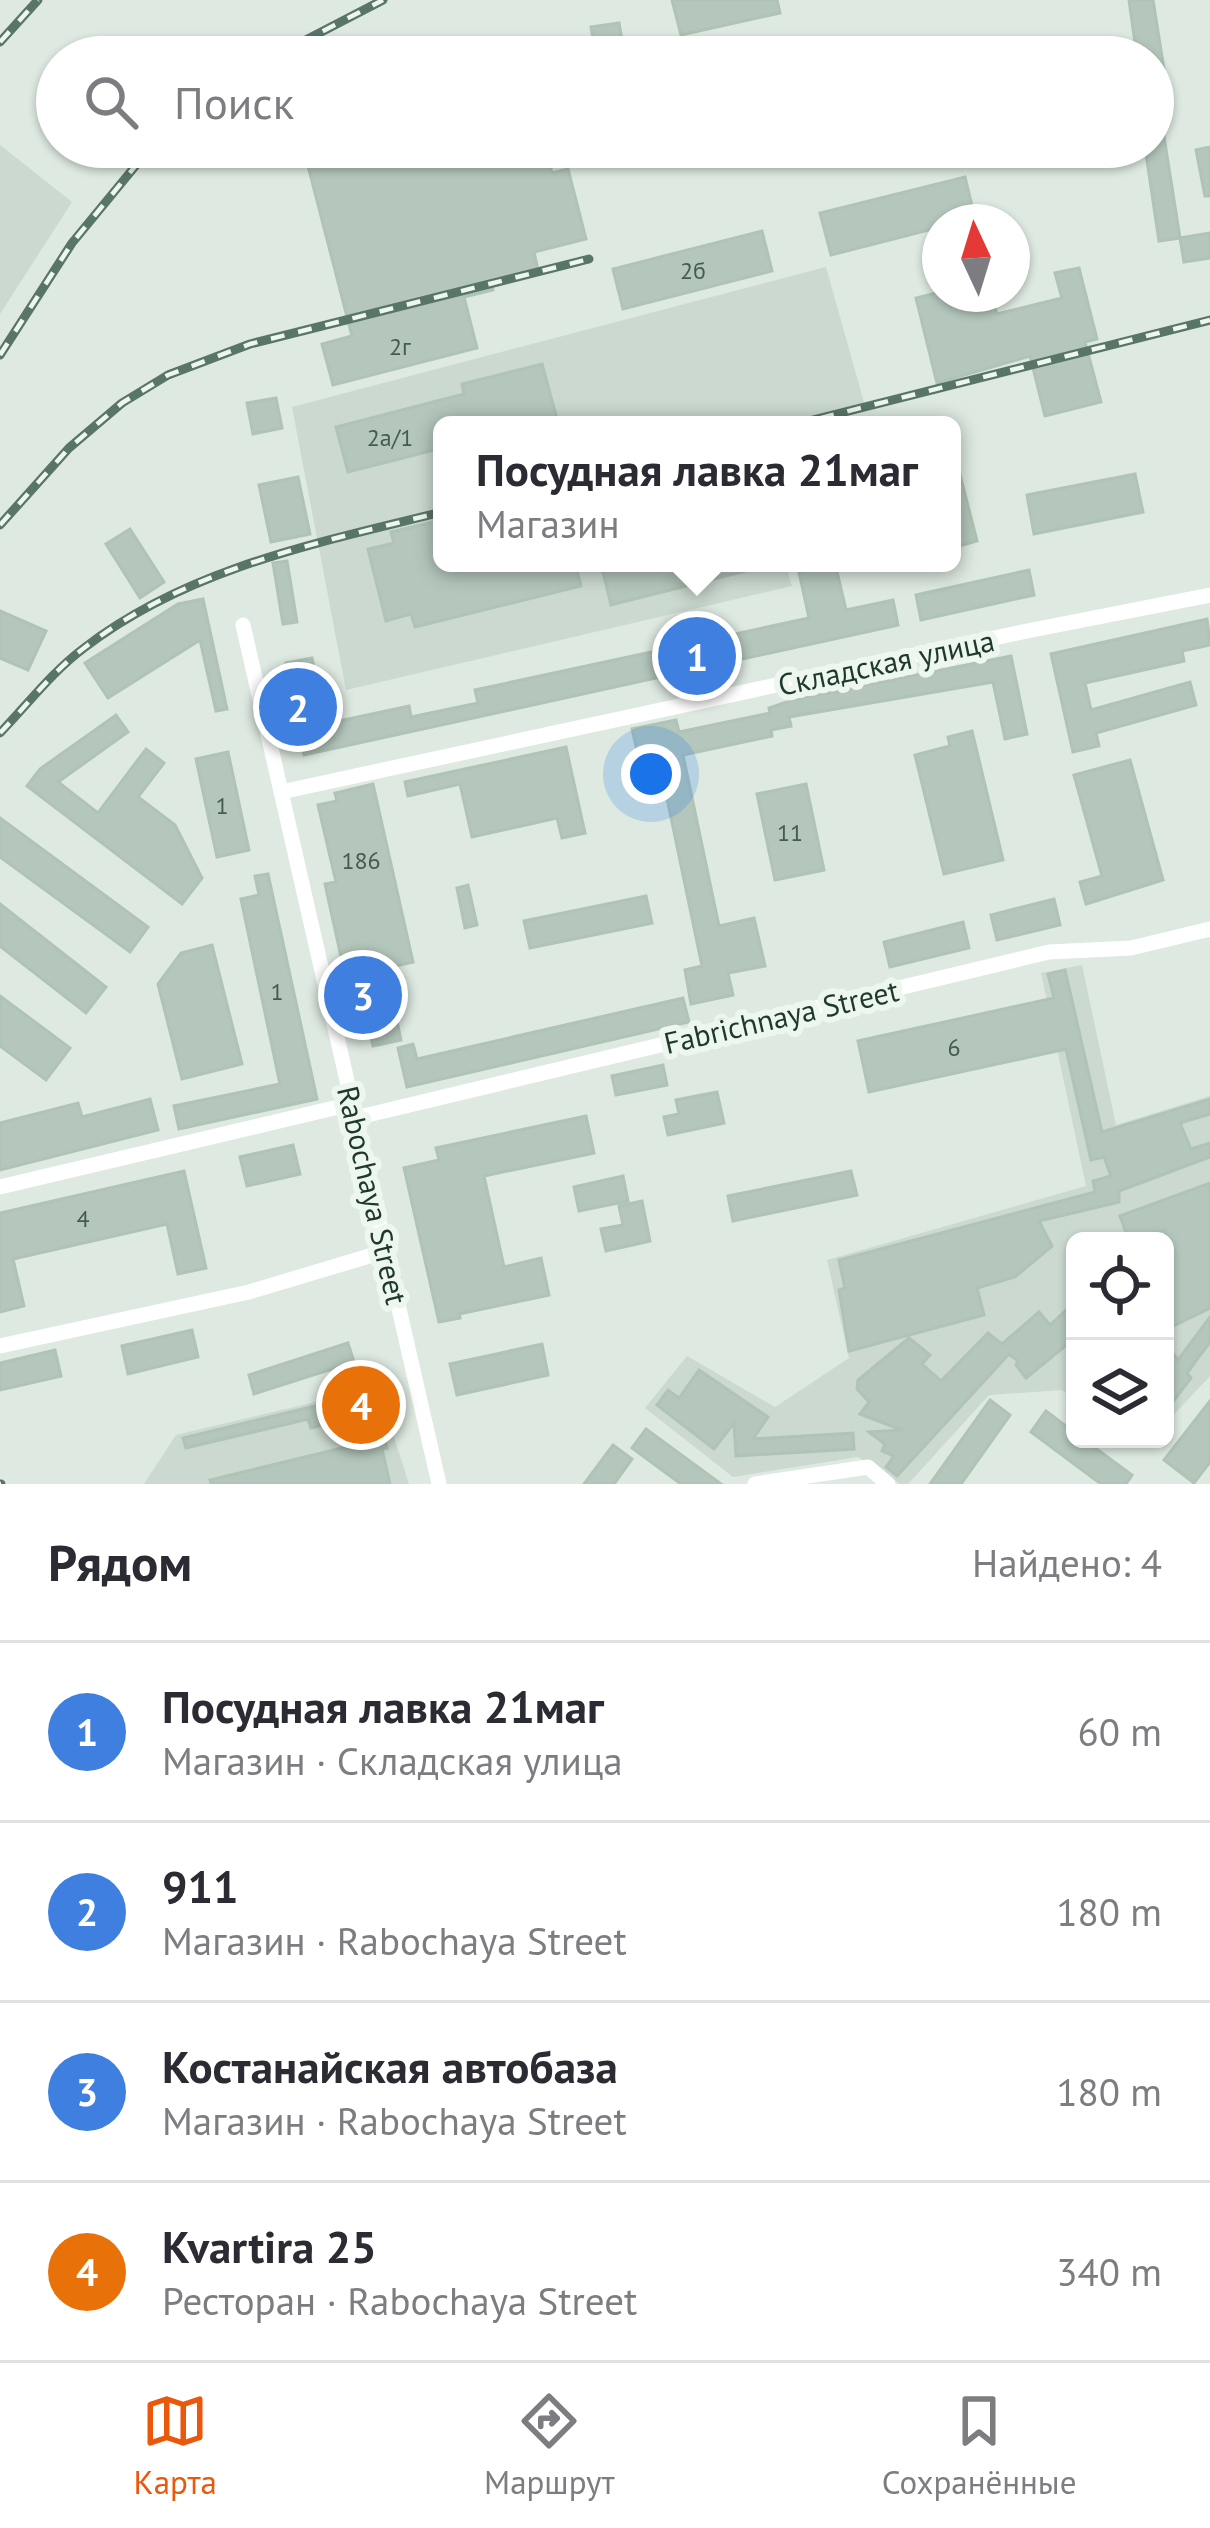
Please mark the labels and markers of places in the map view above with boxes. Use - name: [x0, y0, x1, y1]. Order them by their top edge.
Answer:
- pin: 1: [658, 611, 736, 701]
- pin: 2: [259, 662, 337, 752]
- pin: 3: [324, 950, 402, 1040]
- pin: 4: [322, 1360, 400, 1450]

